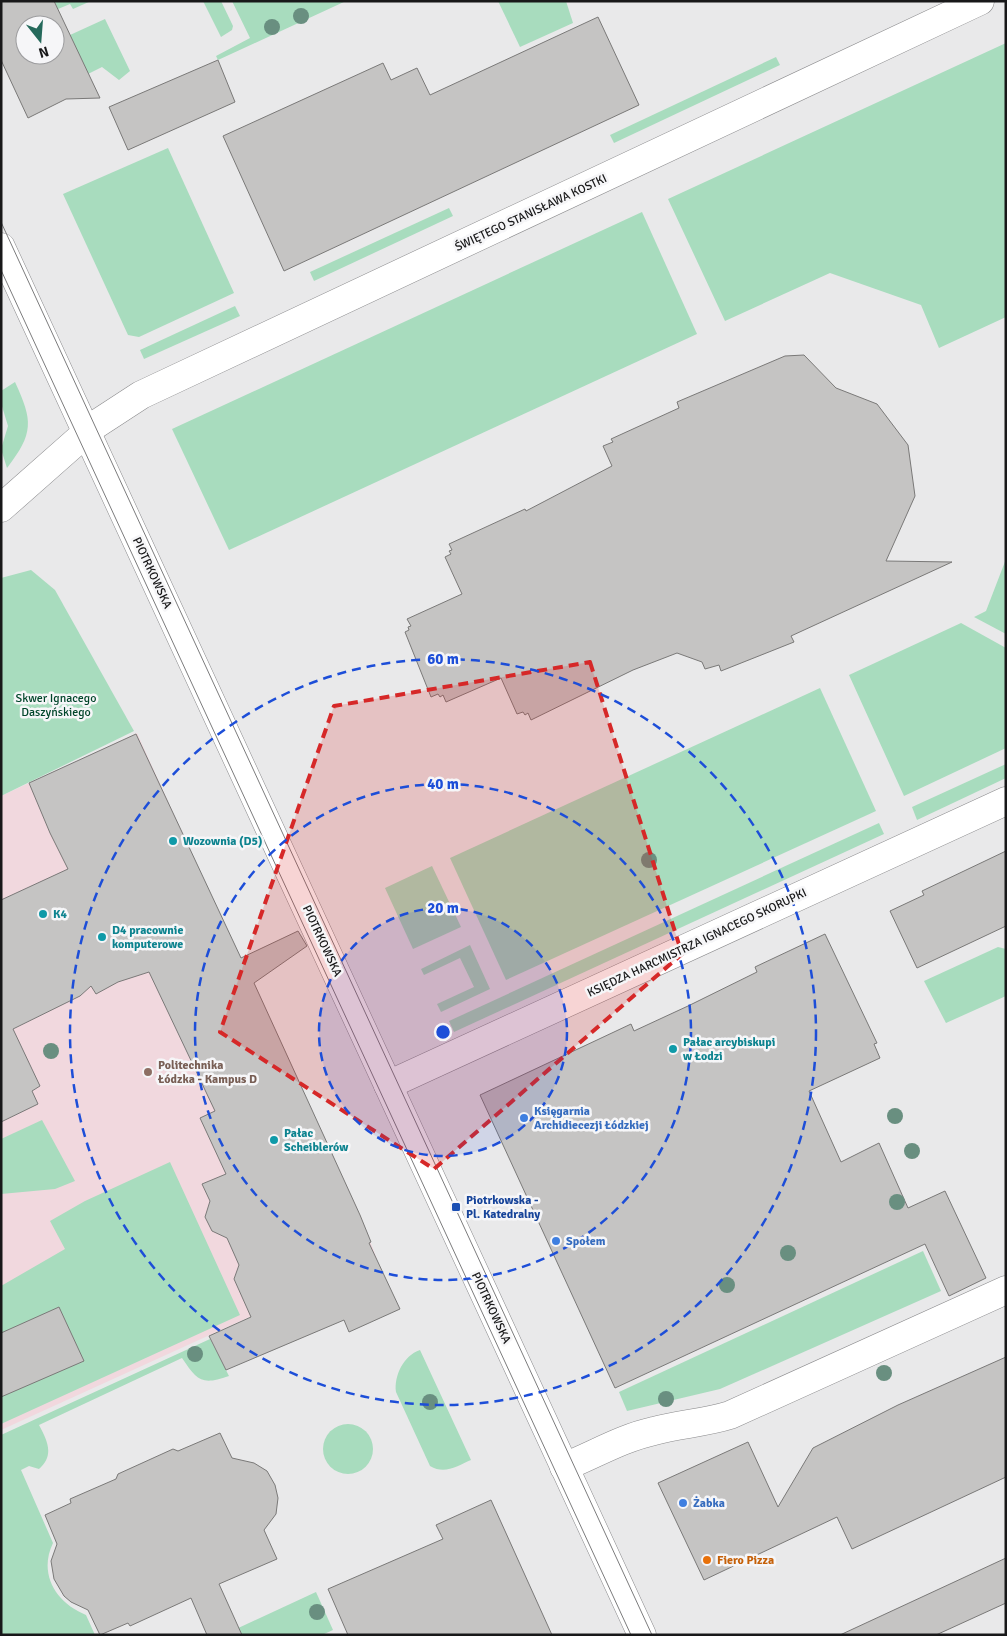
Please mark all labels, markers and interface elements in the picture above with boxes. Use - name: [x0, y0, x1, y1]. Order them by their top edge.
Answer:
- north arrow: [15, 15, 65, 65]
- text: N: [37, 42, 51, 62]
- street label: ŚWIĘTEGO STANISŁAWA KOSTKI: [453, 171, 609, 255]
- street label: PIOTRKOWSKA: [129, 535, 175, 612]
- text: 60 m: [427, 650, 459, 668]
- park label: Skwer Ignacego Daszyńskiego: [16, 691, 96, 720]
- text: 40 m: [427, 775, 459, 793]
- place label: Wozownia (D5): [183, 834, 263, 849]
- marker: Wozownia (D5): [167, 835, 179, 847]
- street label: KSIĘDZA HARCMISTRZA IGNACEGO SKORUPKI: [585, 885, 809, 1001]
- text: 20 m: [427, 899, 459, 917]
- street label: PIOTRKOWSKA: [299, 903, 345, 980]
- place label: K4: [53, 907, 67, 922]
- marker: K4: [37, 908, 49, 920]
- place label: D4 pracownie komputerowe: [112, 923, 183, 952]
- marker: D4 pracownie komputerowe: [96, 931, 108, 943]
- centre of rings: [434, 1023, 452, 1041]
- place label: Pałac arcybiskupi w Łodzi: [683, 1035, 775, 1064]
- marker: Pałac arcybiskupi w Łodzi: [667, 1043, 679, 1055]
- place label: Politechnika Łódzka - Kampus D: [157, 1058, 257, 1087]
- marker: Politechnika Łódzka - Kampus D: [142, 1066, 154, 1078]
- place label: Księgarnia Archidiecezji Łódzkiej: [534, 1104, 649, 1133]
- marker: Księgarnia Archidiecezji Łódzkiej: [518, 1112, 530, 1124]
- place label: Pałac Scheiblerów: [284, 1126, 349, 1155]
- marker: Pałac Scheiblerów: [268, 1134, 280, 1146]
- place label: Piotrkowska - Pl. Katedralny: [466, 1193, 540, 1222]
- marker: Piotrkowska - Pl. Katedralny: [450, 1201, 462, 1213]
- place label: Społem: [566, 1234, 606, 1249]
- marker: Społem: [550, 1235, 562, 1247]
- street label: PIOTRKOWSKA: [468, 1270, 514, 1347]
- place label: Żabka: [693, 1496, 725, 1511]
- marker: Żabka: [677, 1497, 689, 1509]
- place label: Fiero Pizza: [717, 1553, 774, 1568]
- marker: Fiero Pizza: [701, 1554, 713, 1566]

